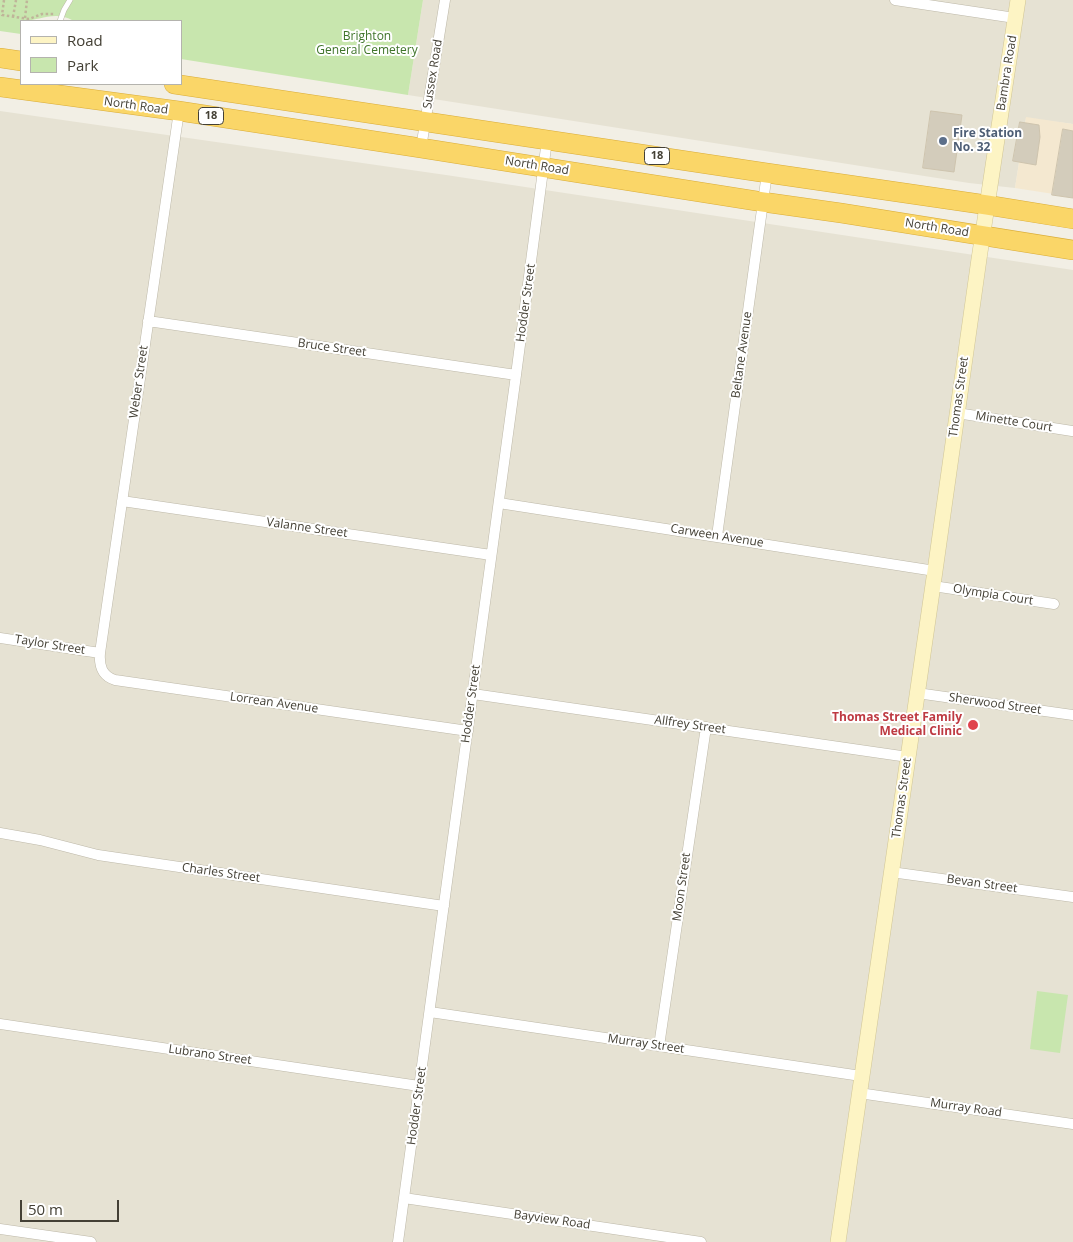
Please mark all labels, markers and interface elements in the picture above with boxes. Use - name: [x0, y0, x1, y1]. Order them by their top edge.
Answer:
- legend: [20, 20, 182, 85]
- text: Road: [67, 30, 103, 50]
- park label: Brighton General Cemetery: [316, 30, 418, 58]
- street label: Bambra Road: [994, 34, 1020, 112]
- street label: Sussex Road: [420, 38, 446, 110]
- text: Park: [67, 55, 98, 75]
- street label: North Road: [103, 94, 169, 118]
- road number: 18: [198, 108, 224, 124]
- place label: Fire Station No. 32: [953, 127, 1022, 155]
- marker: Fire Station No. 32: [937, 135, 949, 147]
- road number: 18: [644, 148, 670, 164]
- street label: North Road: [504, 154, 570, 178]
- street label: North Road: [904, 216, 970, 240]
- street label: Hodder Street: [513, 263, 539, 343]
- street label: Beltane Avenue: [729, 311, 755, 399]
- street label: Bruce Street: [297, 336, 367, 360]
- street label: Weber Street: [127, 345, 151, 419]
- street label: Thomas Street: [946, 356, 972, 438]
- street label: Minette Court: [975, 409, 1053, 435]
- street label: Valanne Street: [266, 515, 348, 541]
- street label: Carween Avenue: [669, 522, 765, 550]
- street label: Olympia Court: [952, 582, 1034, 608]
- street label: Taylor Street: [14, 632, 86, 658]
- street label: Hodder Street: [458, 664, 484, 744]
- street label: Lorrean Avenue: [229, 690, 319, 716]
- street label: Sherwood Street: [948, 690, 1042, 718]
- place label: Thomas Street Family Medical Clinic: [832, 711, 962, 739]
- street label: Allfrey Street: [653, 713, 727, 737]
- marker: Thomas Street Family Medical Clinic: [966, 718, 980, 732]
- street label: Thomas Street: [889, 757, 915, 839]
- street label: Moon Street: [670, 852, 694, 922]
- street label: Charles Street: [181, 860, 261, 886]
- street label: Bevan Street: [946, 872, 1018, 896]
- street label: Murray Street: [607, 1031, 685, 1057]
- street label: Lubrano Street: [168, 1042, 252, 1068]
- street label: Hodder Street: [404, 1066, 430, 1146]
- street label: Murray Road: [929, 1096, 1003, 1120]
- scale bar: [22, 1190, 121, 1222]
- text: 50 m: [28, 1199, 63, 1219]
- street label: Bayview Road: [513, 1207, 591, 1233]

